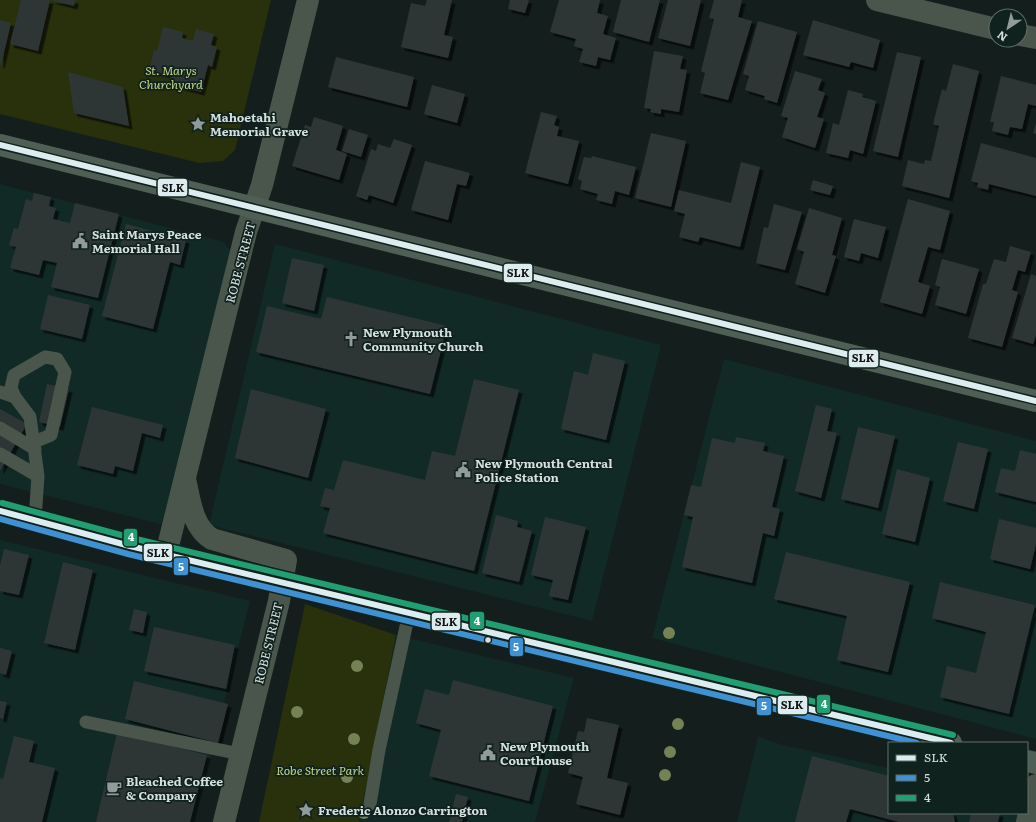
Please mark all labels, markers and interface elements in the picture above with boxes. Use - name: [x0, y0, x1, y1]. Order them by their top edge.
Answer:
- north arrow: [988, 8, 1028, 48]
- text: N: [993, 28, 1010, 46]
- park label: St. Marys Churchyard: [139, 61, 203, 93]
- place label: Mahoetahi Memorial Grave: [210, 108, 308, 140]
- place icon: Mahoetahi Memorial Grave: [189, 115, 207, 133]
- line badge: SLK: [157, 178, 188, 197]
- text: SLK: [162, 179, 185, 195]
- street label: ROBE STREET: [220, 219, 260, 305]
- place label: Saint Marys Peace Memorial Hall: [92, 225, 202, 257]
- public building icon: Saint Marys Peace Memorial Hall: [71, 232, 89, 250]
- line badge: SLK: [503, 263, 533, 283]
- text: SLK: [507, 264, 530, 280]
- place label: New Plymouth Community Church: [363, 323, 484, 355]
- church icon: New Plymouth Community Church: [342, 330, 360, 348]
- line badge: SLK: [848, 349, 879, 368]
- text: SLK: [852, 349, 875, 365]
- place label: New Plymouth Central Police Station: [475, 454, 613, 486]
- public building icon: New Plymouth Central Police Station: [454, 461, 472, 479]
- line badge: 4: [123, 528, 138, 547]
- text: 4: [128, 528, 135, 544]
- line badge: SLK: [143, 543, 173, 562]
- text: SLK: [147, 544, 170, 560]
- line badge: 5: [173, 557, 189, 576]
- text: 5: [178, 558, 184, 574]
- street label: ROBE STREET: [249, 600, 287, 686]
- line badge: 4: [469, 611, 485, 630]
- line badge: SLK: [431, 612, 461, 631]
- text: 4: [474, 612, 481, 628]
- text: SLK: [435, 613, 458, 629]
- unlabelled marker: [483, 635, 493, 645]
- line badge: 5: [509, 637, 524, 657]
- text: 5: [513, 638, 519, 654]
- line badge: 4: [816, 694, 831, 714]
- line badge: SLK: [777, 695, 808, 715]
- text: 4: [821, 695, 828, 711]
- text: SLK: [781, 696, 804, 712]
- line badge: 5: [756, 697, 772, 716]
- text: 5: [761, 697, 767, 713]
- place label: New Plymouth Courthouse: [500, 737, 589, 769]
- legend: [888, 742, 1028, 814]
- public building icon: New Plymouth Courthouse: [479, 744, 497, 762]
- text: SLK: [924, 748, 948, 766]
- park label: Robe Street Park: [276, 761, 364, 779]
- text: 5: [924, 768, 930, 786]
- place label: Bleached Coffee & Company: [126, 772, 223, 804]
- cafe icon: Bleached Coffee & Company: [105, 779, 123, 797]
- text: 4: [924, 788, 931, 806]
- place icon: Frederic Alonzo Carrington: [297, 801, 315, 819]
- place label: Frederic Alonzo Carrington: [318, 801, 488, 819]

